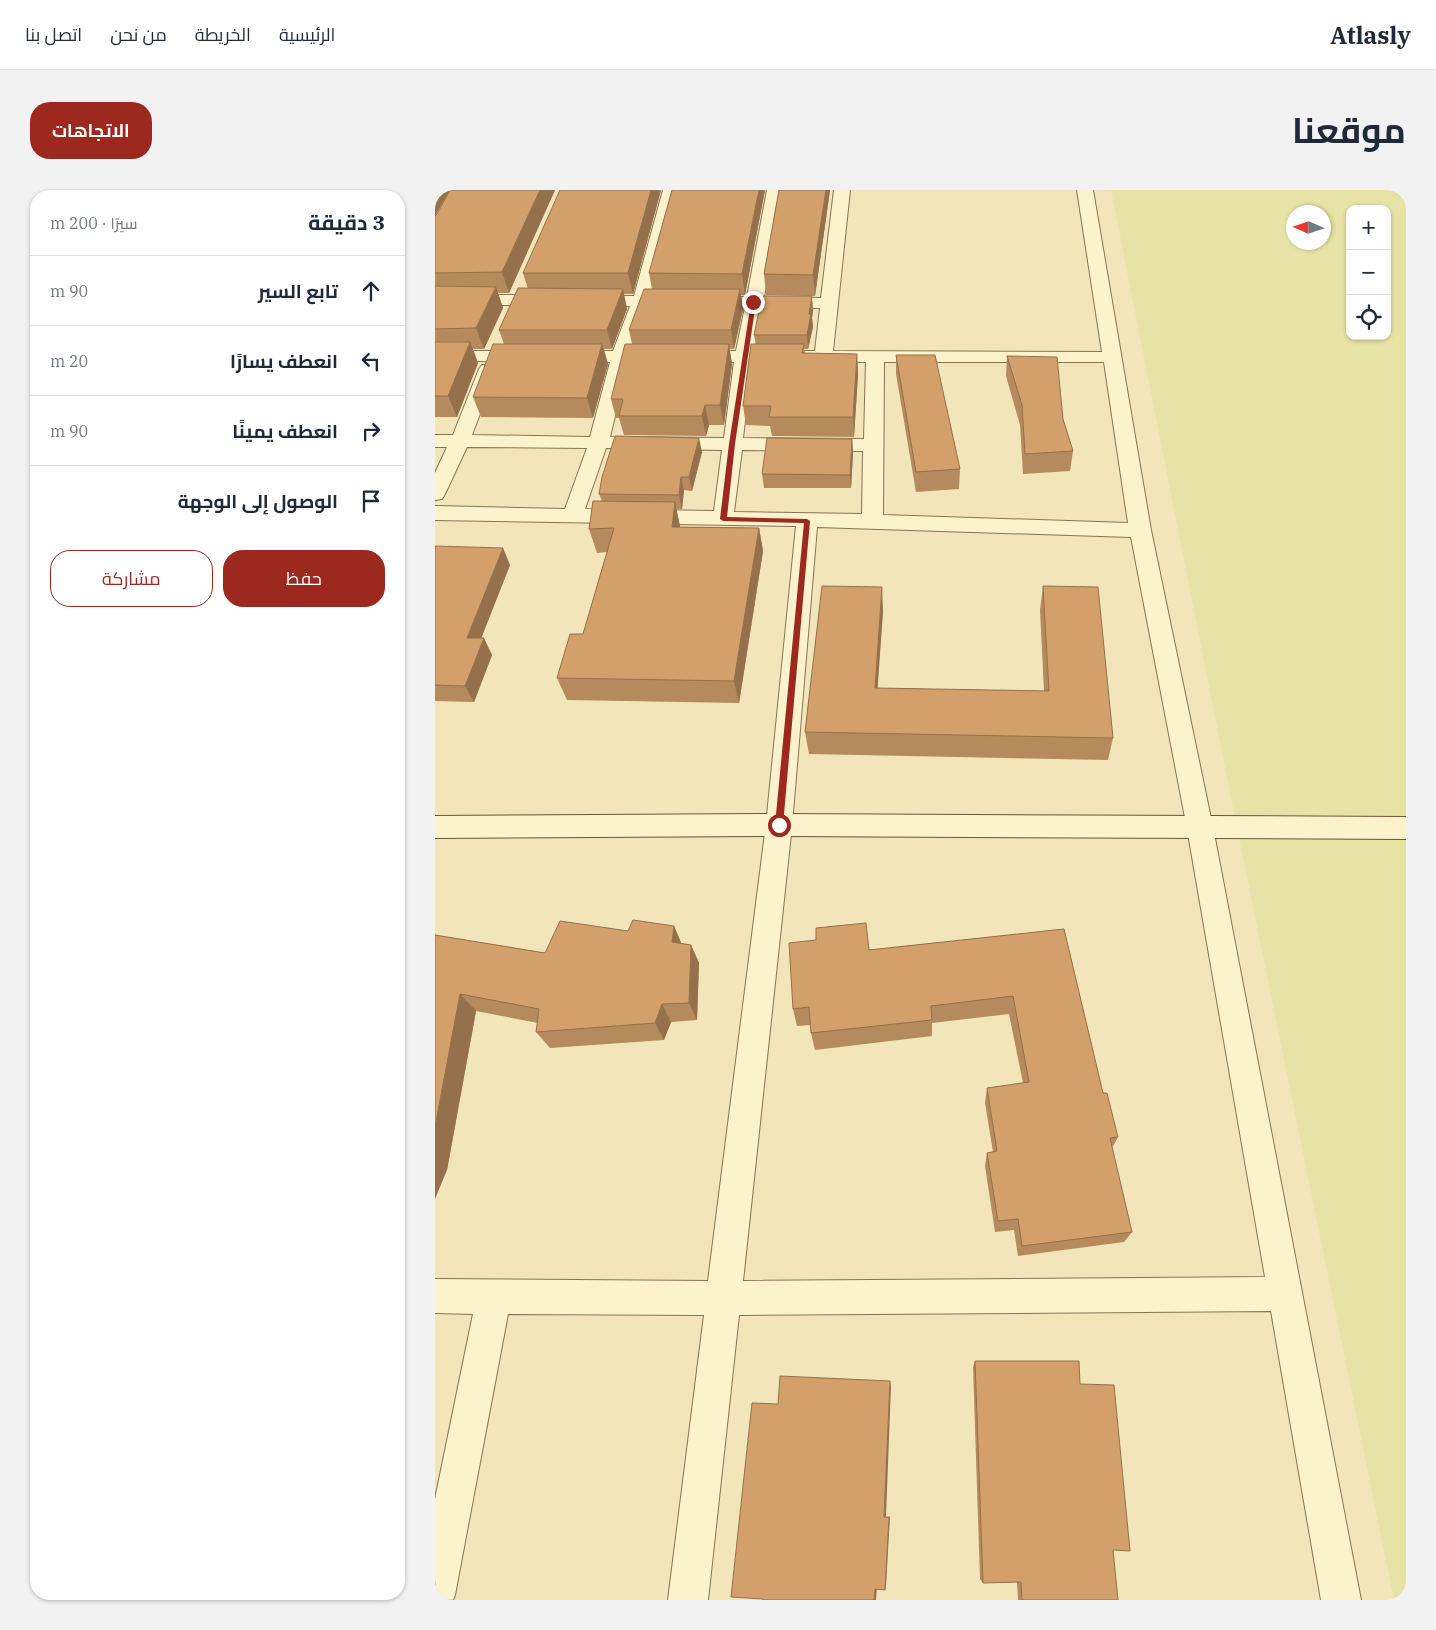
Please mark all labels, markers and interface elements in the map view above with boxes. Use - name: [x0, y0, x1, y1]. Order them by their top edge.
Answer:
- text: Atlasly: [1330, 19, 1411, 51]
- text: اتصل بنا: [25, 23, 82, 46]
- text: من نحن: [110, 23, 167, 46]
- text: الخريطة: [195, 23, 251, 46]
- text: الرئيسية: [279, 23, 335, 46]
- button: الاتجاهات: [30, 102, 152, 159]
- text: موقعنا: [1292, 107, 1406, 153]
- north arrow: [1286, 205, 1331, 250]
- map controls: [1346, 205, 1391, 340]
- button: +: [1346, 205, 1391, 250]
- text: 3 دقيقة: [308, 208, 385, 236]
- text: سيرًا · 200 m: [50, 213, 137, 233]
- button: −: [1346, 250, 1391, 295]
- icon: ahead: [357, 277, 385, 305]
- text: تابع السير: [258, 279, 338, 303]
- text: 90 m: [50, 281, 88, 301]
- route end: [742, 291, 765, 314]
- button: locate: [1346, 295, 1391, 340]
- icon: left: [357, 347, 385, 375]
- text: انعطف يسارًا: [230, 349, 338, 373]
- text: 20 m: [50, 351, 88, 371]
- icon: right: [357, 417, 385, 445]
- text: انعطف يمينًا: [232, 419, 338, 443]
- text: 90 m: [50, 421, 88, 441]
- icon: arrive: [357, 487, 385, 515]
- text: الوصول إلى الوجهة: [178, 489, 338, 513]
- button: مشاركة: [50, 550, 213, 607]
- button: حفظ: [223, 550, 385, 607]
- route start: [768, 814, 791, 837]

